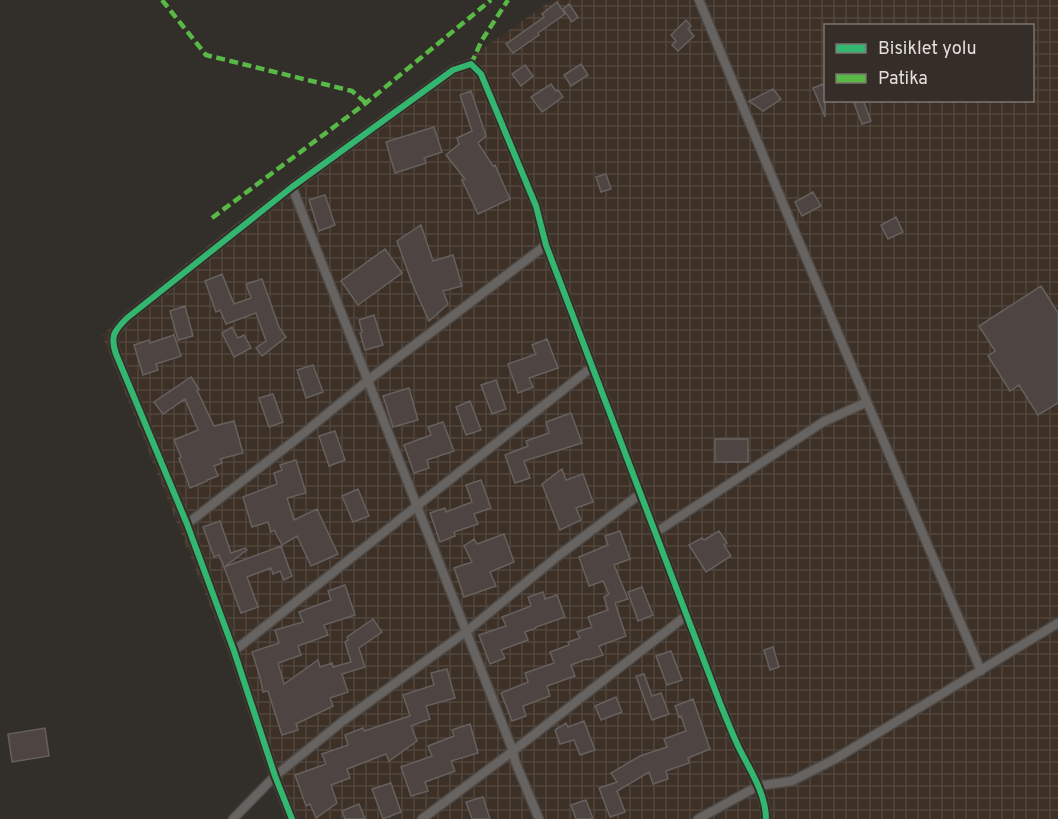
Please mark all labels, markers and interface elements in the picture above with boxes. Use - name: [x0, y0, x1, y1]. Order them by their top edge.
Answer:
- legend: [824, 24, 1034, 102]
- text: Bisiklet yolu: [878, 38, 977, 61]
- text: Patika: [878, 68, 928, 91]

